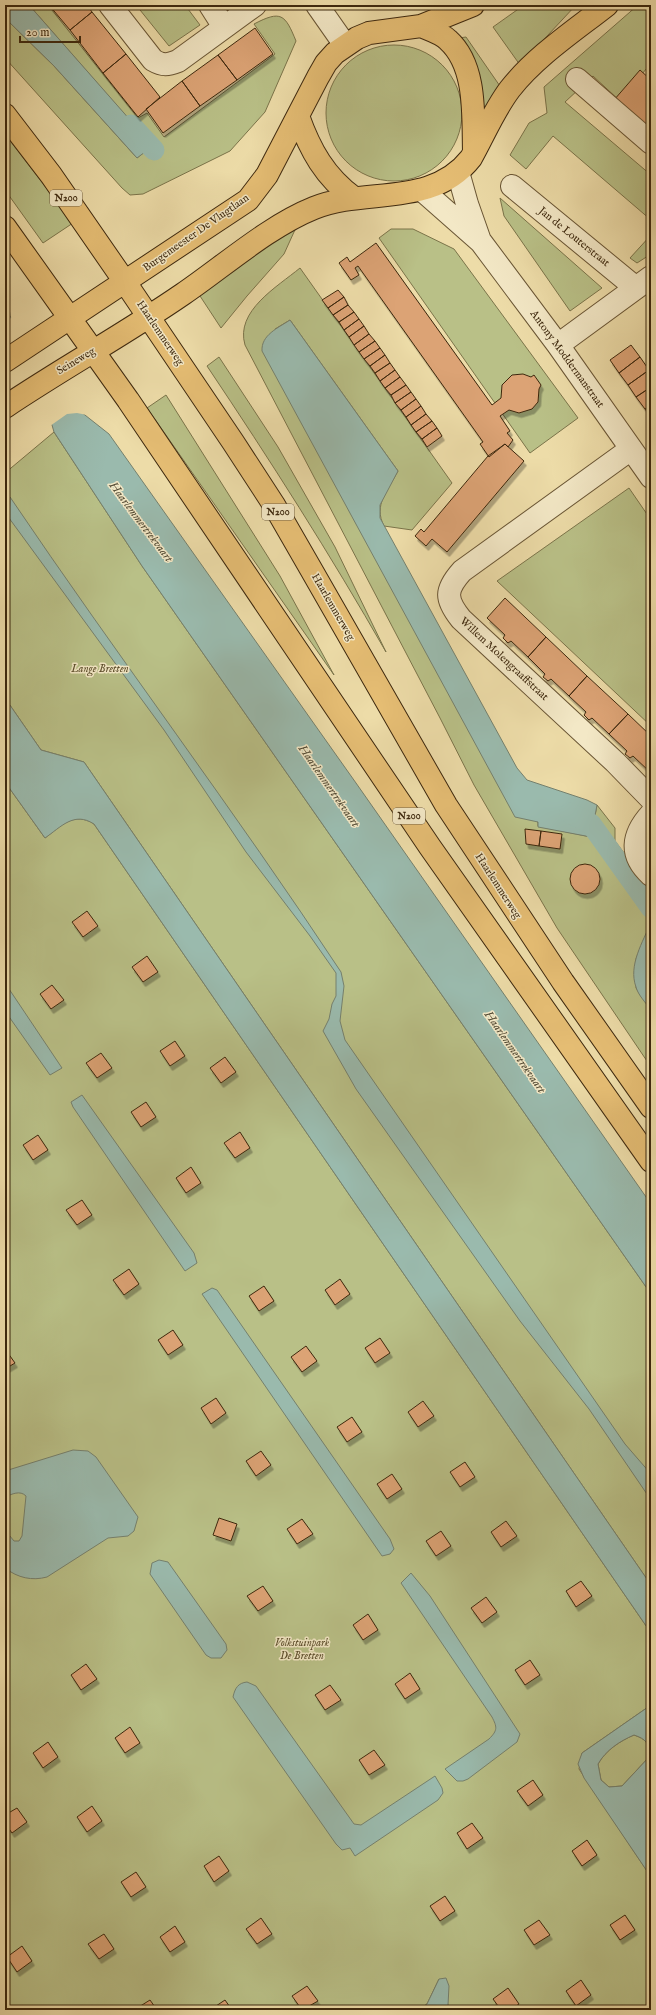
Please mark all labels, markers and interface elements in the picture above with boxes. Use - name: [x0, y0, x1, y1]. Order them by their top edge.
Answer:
- scale bar: [20, 18, 80, 44]
- text: 20 m: [26, 25, 49, 40]
- road number: N200: [50, 190, 82, 206]
- street label: Burgemeester De Vlugtlaan: [140, 191, 252, 275]
- street label: Jan de Louterstraat: [534, 203, 613, 270]
- street label: Haarlemmerweg: [133, 298, 187, 369]
- street label: Antony Moddermanstraat: [526, 307, 607, 411]
- street label: Seineweg: [54, 343, 99, 378]
- water label: Haarlemmertrekvaart: [105, 478, 177, 566]
- road number: N200: [262, 504, 294, 520]
- street label: Haarlemmerweg: [308, 571, 358, 644]
- street label: Willem Molengraaffstraat: [457, 614, 551, 704]
- park label: Lange Bretten: [70, 662, 129, 677]
- water label: Haarlemmertrekvaart: [294, 741, 364, 831]
- road number: N200: [393, 808, 425, 824]
- street label: Haarlemmerweg: [472, 851, 525, 922]
- water label: Haarlemmertrekvaart: [480, 1007, 550, 1097]
- park label: Volkstuinpark De Bretten: [275, 1636, 330, 1663]

